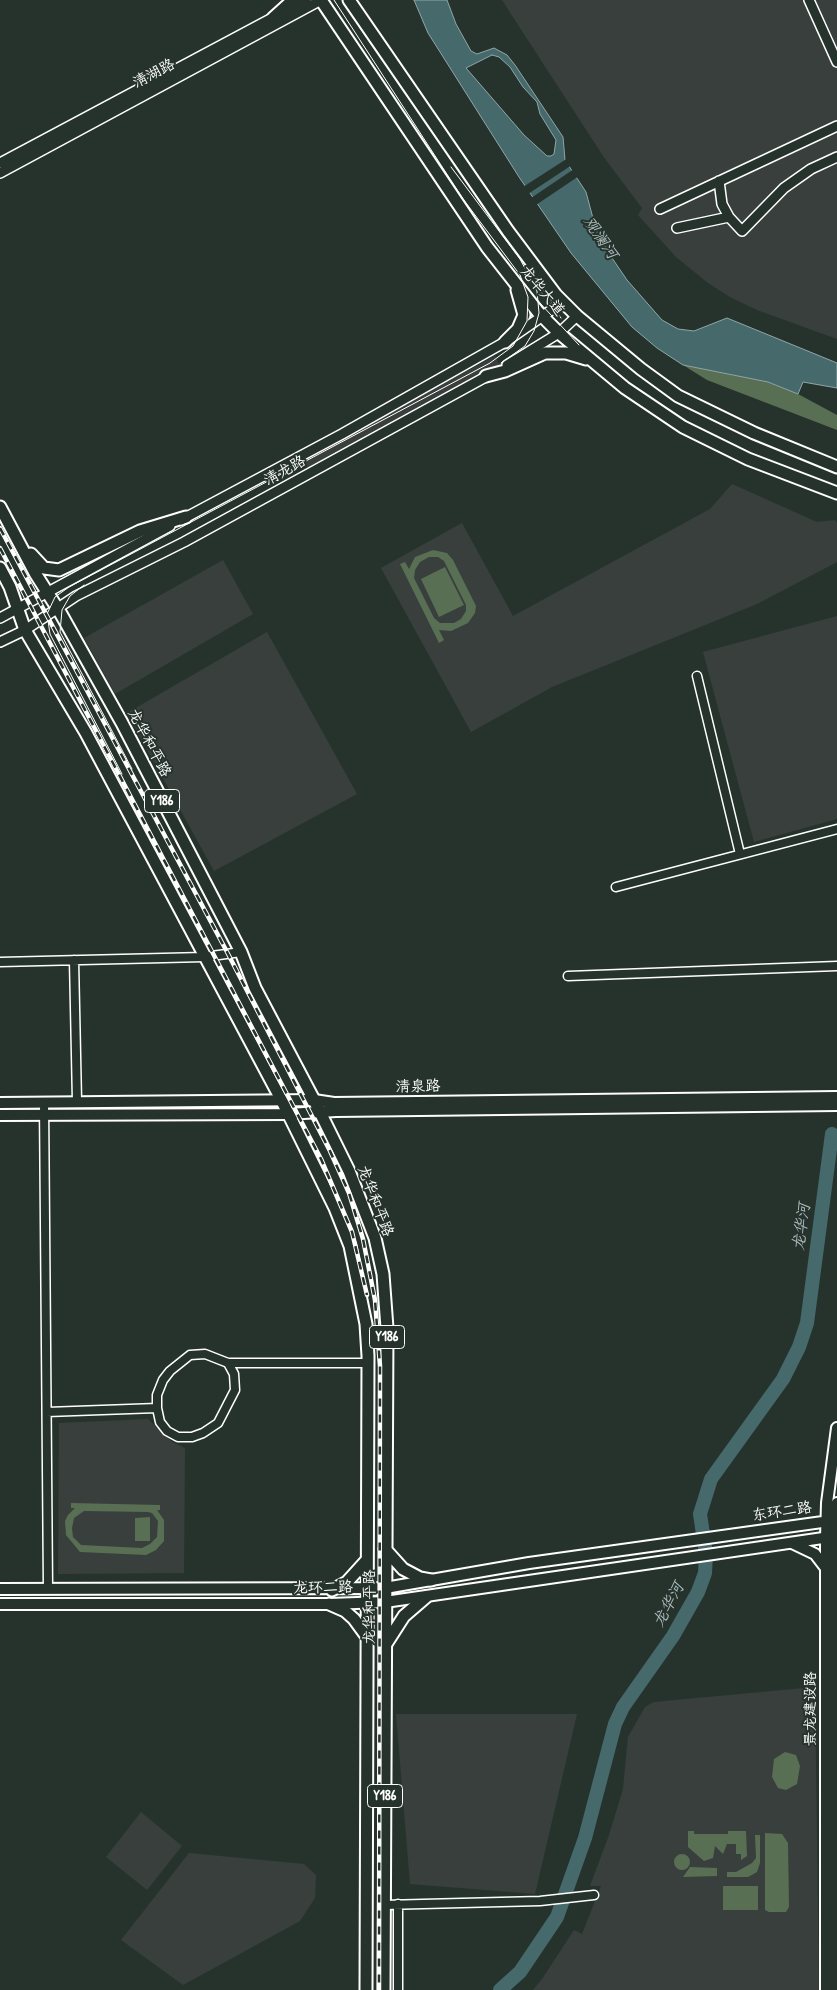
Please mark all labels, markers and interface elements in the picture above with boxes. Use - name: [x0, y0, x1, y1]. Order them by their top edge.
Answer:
- street label: 清湖路: [130, 55, 178, 93]
- water label: 观澜河: [578, 213, 622, 263]
- street label: 龙华大道: [516, 262, 568, 320]
- street label: 清龙路: [261, 452, 309, 490]
- street label: 龙华和平路: [123, 706, 175, 780]
- road number: Y186: [144, 789, 180, 812]
- street label: 清泉路: [395, 1078, 441, 1096]
- street label: 龙华和平路: [353, 1163, 397, 1239]
- water label: 龙华河: [789, 1202, 815, 1252]
- road number: Y186: [370, 1325, 404, 1348]
- street label: 东环二路: [751, 1499, 813, 1525]
- street label: 龙华和平路: [361, 1570, 379, 1644]
- street label: 龙环二路: [293, 1578, 353, 1598]
- water label: 龙华河: [649, 1579, 689, 1631]
- street label: 景龙建设路: [802, 1672, 820, 1746]
- road number: Y186: [368, 1784, 402, 1808]

